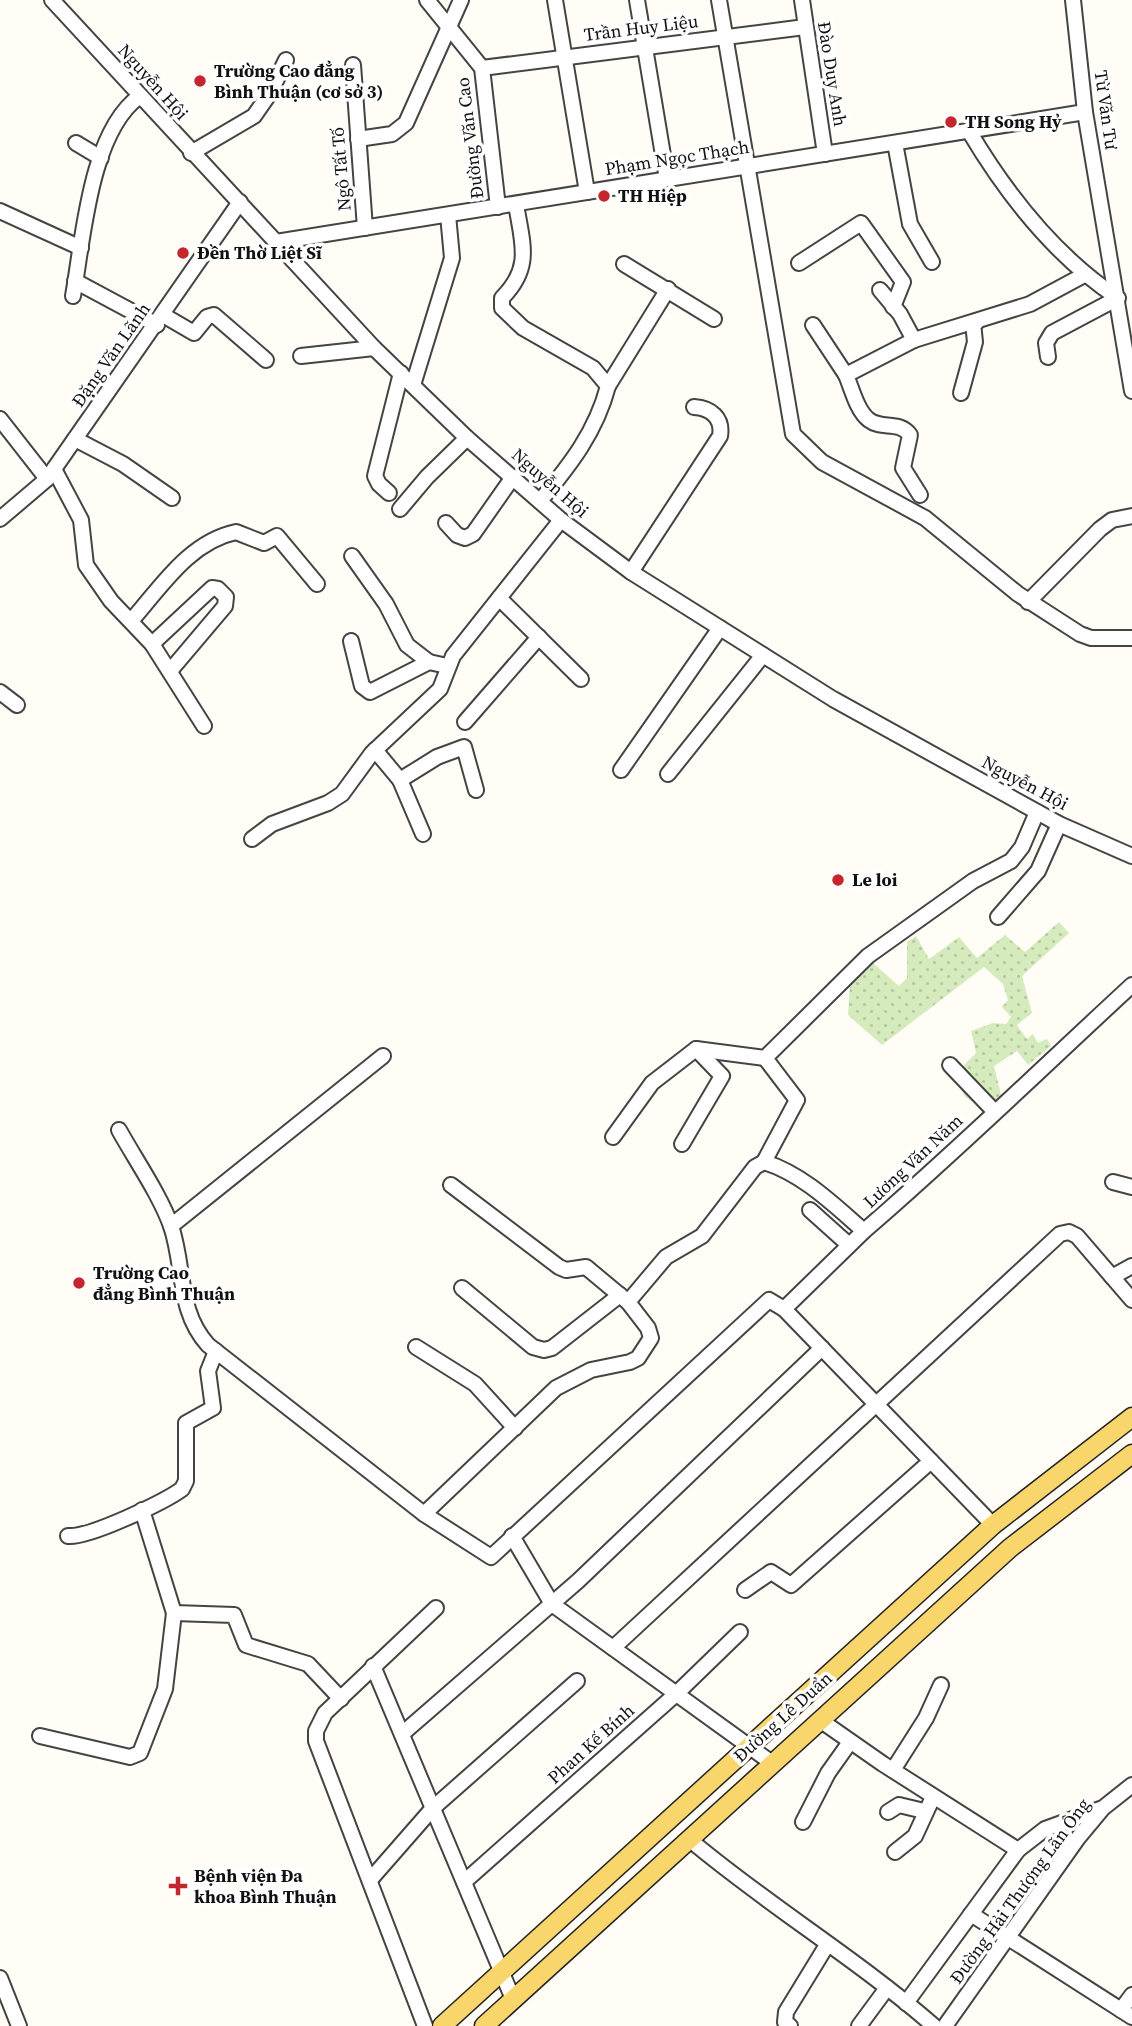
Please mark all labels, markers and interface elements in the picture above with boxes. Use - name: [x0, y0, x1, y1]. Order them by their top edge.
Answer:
- street label: Trần Huy Liệu: [582, 8, 700, 47]
- street label: Đào Duy Anh: [812, 20, 853, 128]
- street label: Nguyễn Hội: [112, 38, 194, 125]
- place label: Trường Cao đẳng Bình Thuận (cơ sở 3): [214, 58, 383, 104]
- street label: Từ Văn Tư: [1089, 69, 1125, 152]
- marker: Trường Cao đẳng Bình Thuận (cơ sở 3): [192, 73, 208, 89]
- street label: Đường Văn Cao: [450, 76, 489, 200]
- place label: TH Song Hỷ: [965, 109, 1062, 134]
- marker: TH Song Hỷ: [943, 114, 959, 130]
- street label: Ngô Tất Tố: [324, 126, 357, 212]
- street label: Phạm Ngọc Thạch: [603, 134, 751, 181]
- place label: TH Hiệp: [618, 183, 687, 208]
- marker: TH Hiệp: [596, 188, 612, 204]
- place label: Đền Thờ Liệt Sĩ: [197, 240, 322, 265]
- marker: Đền Thờ Liệt Sĩ: [175, 245, 191, 261]
- street label: Đặng Văn Lãnh: [65, 297, 156, 412]
- street label: Nguyễn Hội: [506, 442, 594, 523]
- street label: Nguyễn Hội: [978, 749, 1073, 816]
- place label: Le loi: [852, 867, 898, 892]
- marker: Le loi: [830, 872, 846, 888]
- street label: Lương Văn Năm: [857, 1108, 968, 1213]
- place label: Trường Cao đẳng Bình Thuận: [93, 1260, 235, 1306]
- marker: Trường Cao đẳng Bình Thuận: [71, 1275, 87, 1291]
- street label: Đường Lê Duẩn: [728, 1665, 838, 1768]
- street label: Phan Kế Bính: [542, 1698, 640, 1789]
- street label: Đường Hải Thượng Lãn Ông: [944, 1793, 1096, 1989]
- place label: Bệnh viện Đa khoa Bình Thuận: [194, 1863, 337, 1909]
- marker: Bệnh viện Đa khoa Bình Thuận: [168, 1876, 188, 1896]

